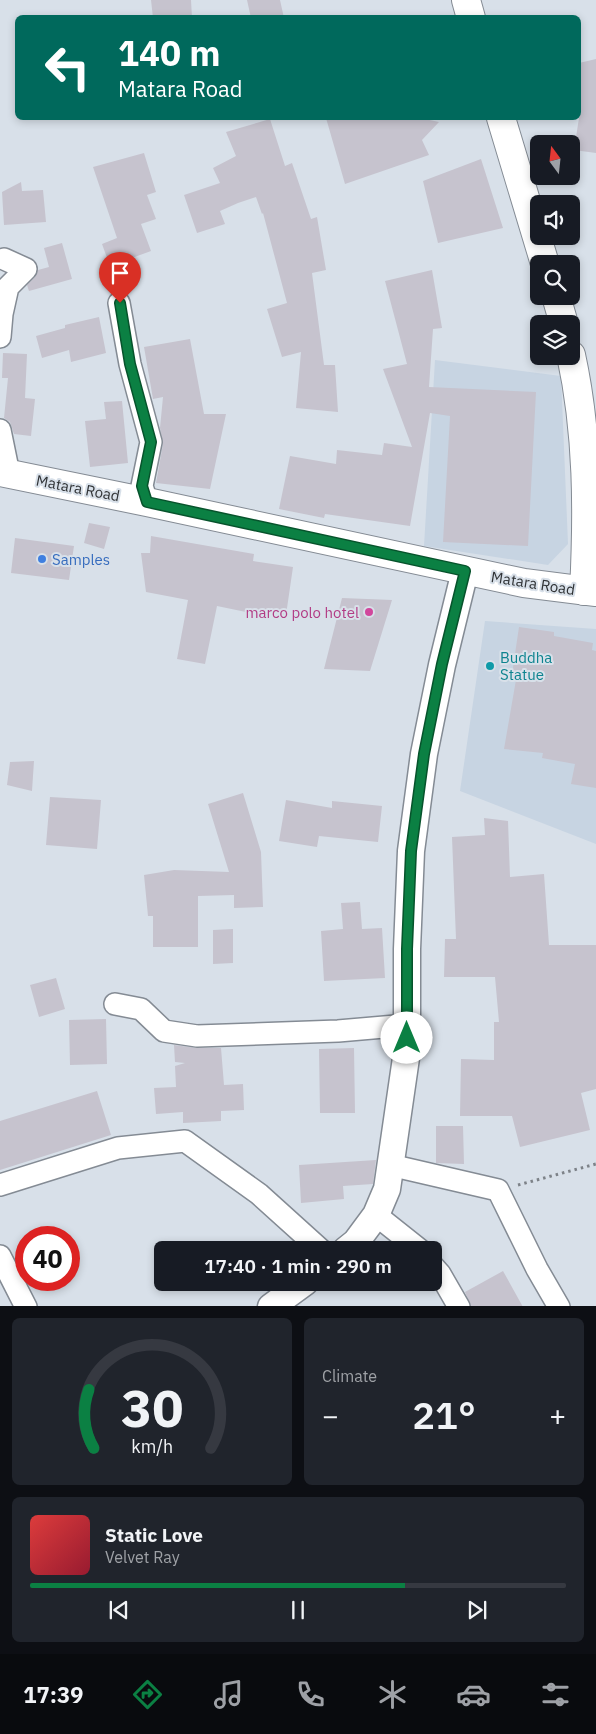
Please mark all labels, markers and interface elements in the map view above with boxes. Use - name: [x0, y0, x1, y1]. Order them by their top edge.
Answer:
- text: 140 m: [118, 30, 221, 76]
- icon: left: [35, 35, 100, 100]
- text: Matara Road: [118, 74, 243, 103]
- north arrow: [530, 135, 580, 185]
- map controls: [530, 135, 580, 365]
- button: sound: [530, 195, 580, 245]
- pin: [99, 252, 141, 303]
- button: search: [530, 255, 580, 305]
- icon: arrive: [106, 259, 134, 287]
- button: layers: [530, 315, 580, 365]
- street label: Matara Road: [34, 471, 122, 505]
- place label: Samples: [52, 550, 110, 569]
- marker: Samples: [36, 553, 48, 565]
- street label: Matara Road: [490, 567, 576, 599]
- place label: marco polo hotel: [246, 603, 359, 622]
- marker: marco polo hotel: [363, 606, 375, 618]
- place label: Buddha Statue: [500, 648, 552, 684]
- marker: Buddha Statue: [484, 660, 496, 672]
- position arrow: [380, 1011, 432, 1063]
- speed limit sign: 40: [15, 1226, 80, 1291]
- text: 17:40 · 1 min · 290 m: [204, 1254, 392, 1278]
- text: Climate: [322, 1366, 377, 1386]
- text: 30: [121, 1374, 183, 1441]
- text: 21°: [412, 1390, 476, 1439]
- text: −: [322, 1397, 339, 1434]
- text: +: [549, 1397, 566, 1434]
- text: km/h: [131, 1435, 173, 1458]
- text: Static Love: [105, 1523, 203, 1547]
- text: Velvet Ray: [105, 1547, 180, 1567]
- icon: previous: [105, 1596, 133, 1624]
- icon: pause: [284, 1596, 312, 1624]
- icon: next: [463, 1596, 491, 1624]
- icon: directions: [130, 1677, 165, 1712]
- icon: music: [211, 1677, 246, 1712]
- icon: phone: [293, 1677, 328, 1712]
- icon: climate: [375, 1677, 410, 1712]
- icon: car: [456, 1677, 491, 1712]
- icon: filters: [538, 1677, 573, 1712]
- text: 17:39: [23, 1680, 83, 1709]

